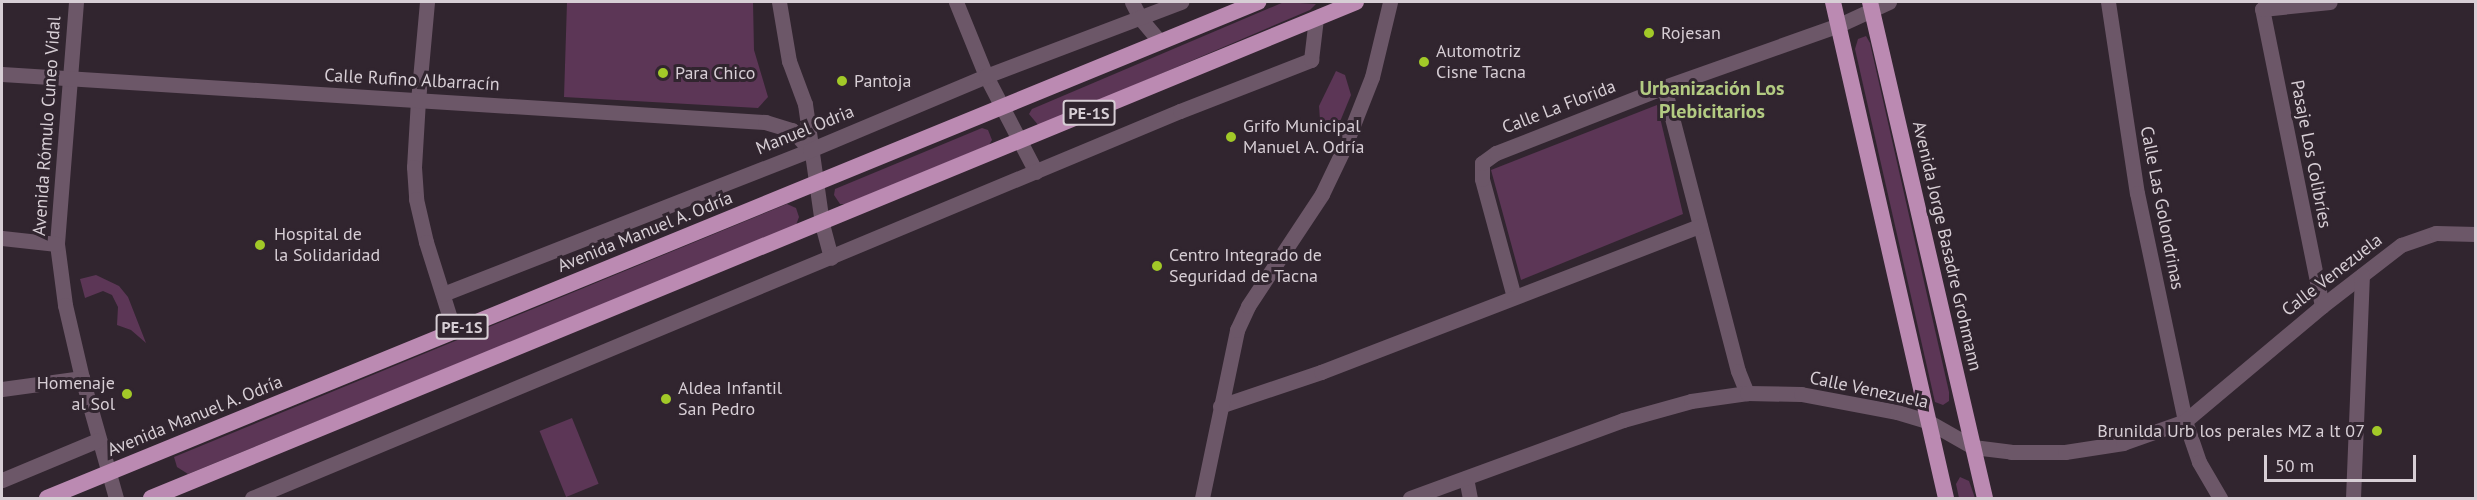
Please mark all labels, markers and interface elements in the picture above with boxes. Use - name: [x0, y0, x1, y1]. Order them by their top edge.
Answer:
- street label: Avenida Rómulo Cuneo Vidal: [29, 15, 65, 237]
- place label: Rojesan: [1661, 22, 1721, 44]
- marker: Rojesan: [1642, 26, 1656, 40]
- place label: Automotriz Cisne Tacna: [1436, 41, 1526, 84]
- marker: Automotriz Cisne Tacna: [1417, 55, 1431, 69]
- place label: Para Chico: [675, 62, 756, 84]
- street label: Calle Rufino Albarracín: [324, 65, 500, 95]
- marker: Para Chico: [656, 66, 670, 80]
- place label: Pantoja: [854, 70, 911, 92]
- marker: Pantoja: [835, 74, 849, 88]
- street label: Calle La Florida: [1499, 75, 1619, 139]
- district label: Urbanización Los Plebicitarios: [1639, 77, 1785, 124]
- street label: Pasaje Los Colibríes: [2286, 78, 2336, 230]
- road number: PE-1S: [1062, 100, 1116, 126]
- street label: Manuel Odria: [753, 101, 857, 159]
- place label: Grifo Municipal Manuel A. Odría: [1243, 116, 1366, 158]
- street label: Avenida Jorge Basadre Grohmann: [1908, 119, 1986, 373]
- street label: Calle Las Golondrinas: [2136, 124, 2188, 292]
- marker: Grifo Municipal Manuel A. Odría: [1224, 130, 1238, 144]
- street label: Avenida Manuel A. Odría: [553, 187, 737, 277]
- place label: Hospital de la Solidaridad: [274, 224, 380, 266]
- street label: Calle Venezuela: [2277, 229, 2387, 321]
- marker: Hospital de la Solidaridad: [251, 236, 269, 254]
- place label: Centro Integrado de Seguridad de Tacna: [1169, 245, 1322, 288]
- marker: Centro Integrado de Seguridad de Tacna: [1150, 259, 1164, 273]
- road number: PE-1S: [435, 314, 489, 340]
- street label: Calle Venezuela: [1807, 367, 1931, 413]
- street label: Avenida Manuel A. Odría: [103, 371, 287, 461]
- place label: Homenaje al Sol: [37, 373, 115, 416]
- place label: Aldea Infantil San Pedro: [678, 378, 782, 420]
- marker: Homenaje al Sol: [120, 387, 134, 401]
- marker: Aldea Infantil San Pedro: [659, 392, 673, 406]
- place label: Brunilda Urb los perales MZ a lt 07: [2097, 420, 2365, 442]
- marker: Brunilda Urb los perales MZ a lt 07: [2370, 424, 2384, 438]
- scale bar: [2267, 443, 2418, 481]
- text: 50 m: [2275, 454, 2314, 477]

